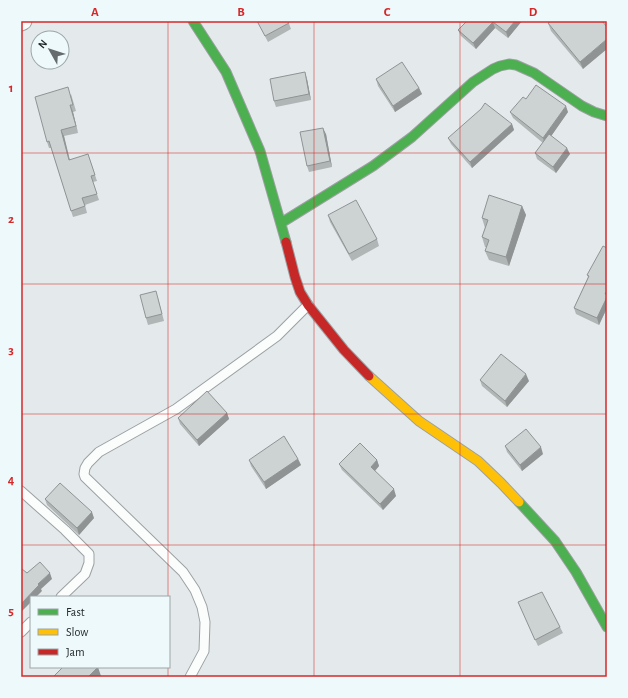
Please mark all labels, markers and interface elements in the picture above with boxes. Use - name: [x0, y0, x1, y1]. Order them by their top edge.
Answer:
- text: A: [91, 6, 99, 19]
- text: B: [237, 6, 245, 19]
- text: C: [384, 6, 391, 19]
- text: D: [529, 6, 538, 19]
- north arrow: [30, 30, 70, 70]
- text: N: [36, 38, 49, 50]
- text: 1: [9, 82, 13, 95]
- text: 2: [8, 213, 14, 226]
- text: 3: [8, 344, 14, 357]
- text: 4: [8, 474, 15, 487]
- legend: [30, 596, 170, 668]
- text: 5: [8, 605, 14, 618]
- text: Fast: [66, 606, 85, 618]
- text: Slow: [66, 626, 88, 638]
- text: Jam: [66, 646, 85, 658]

